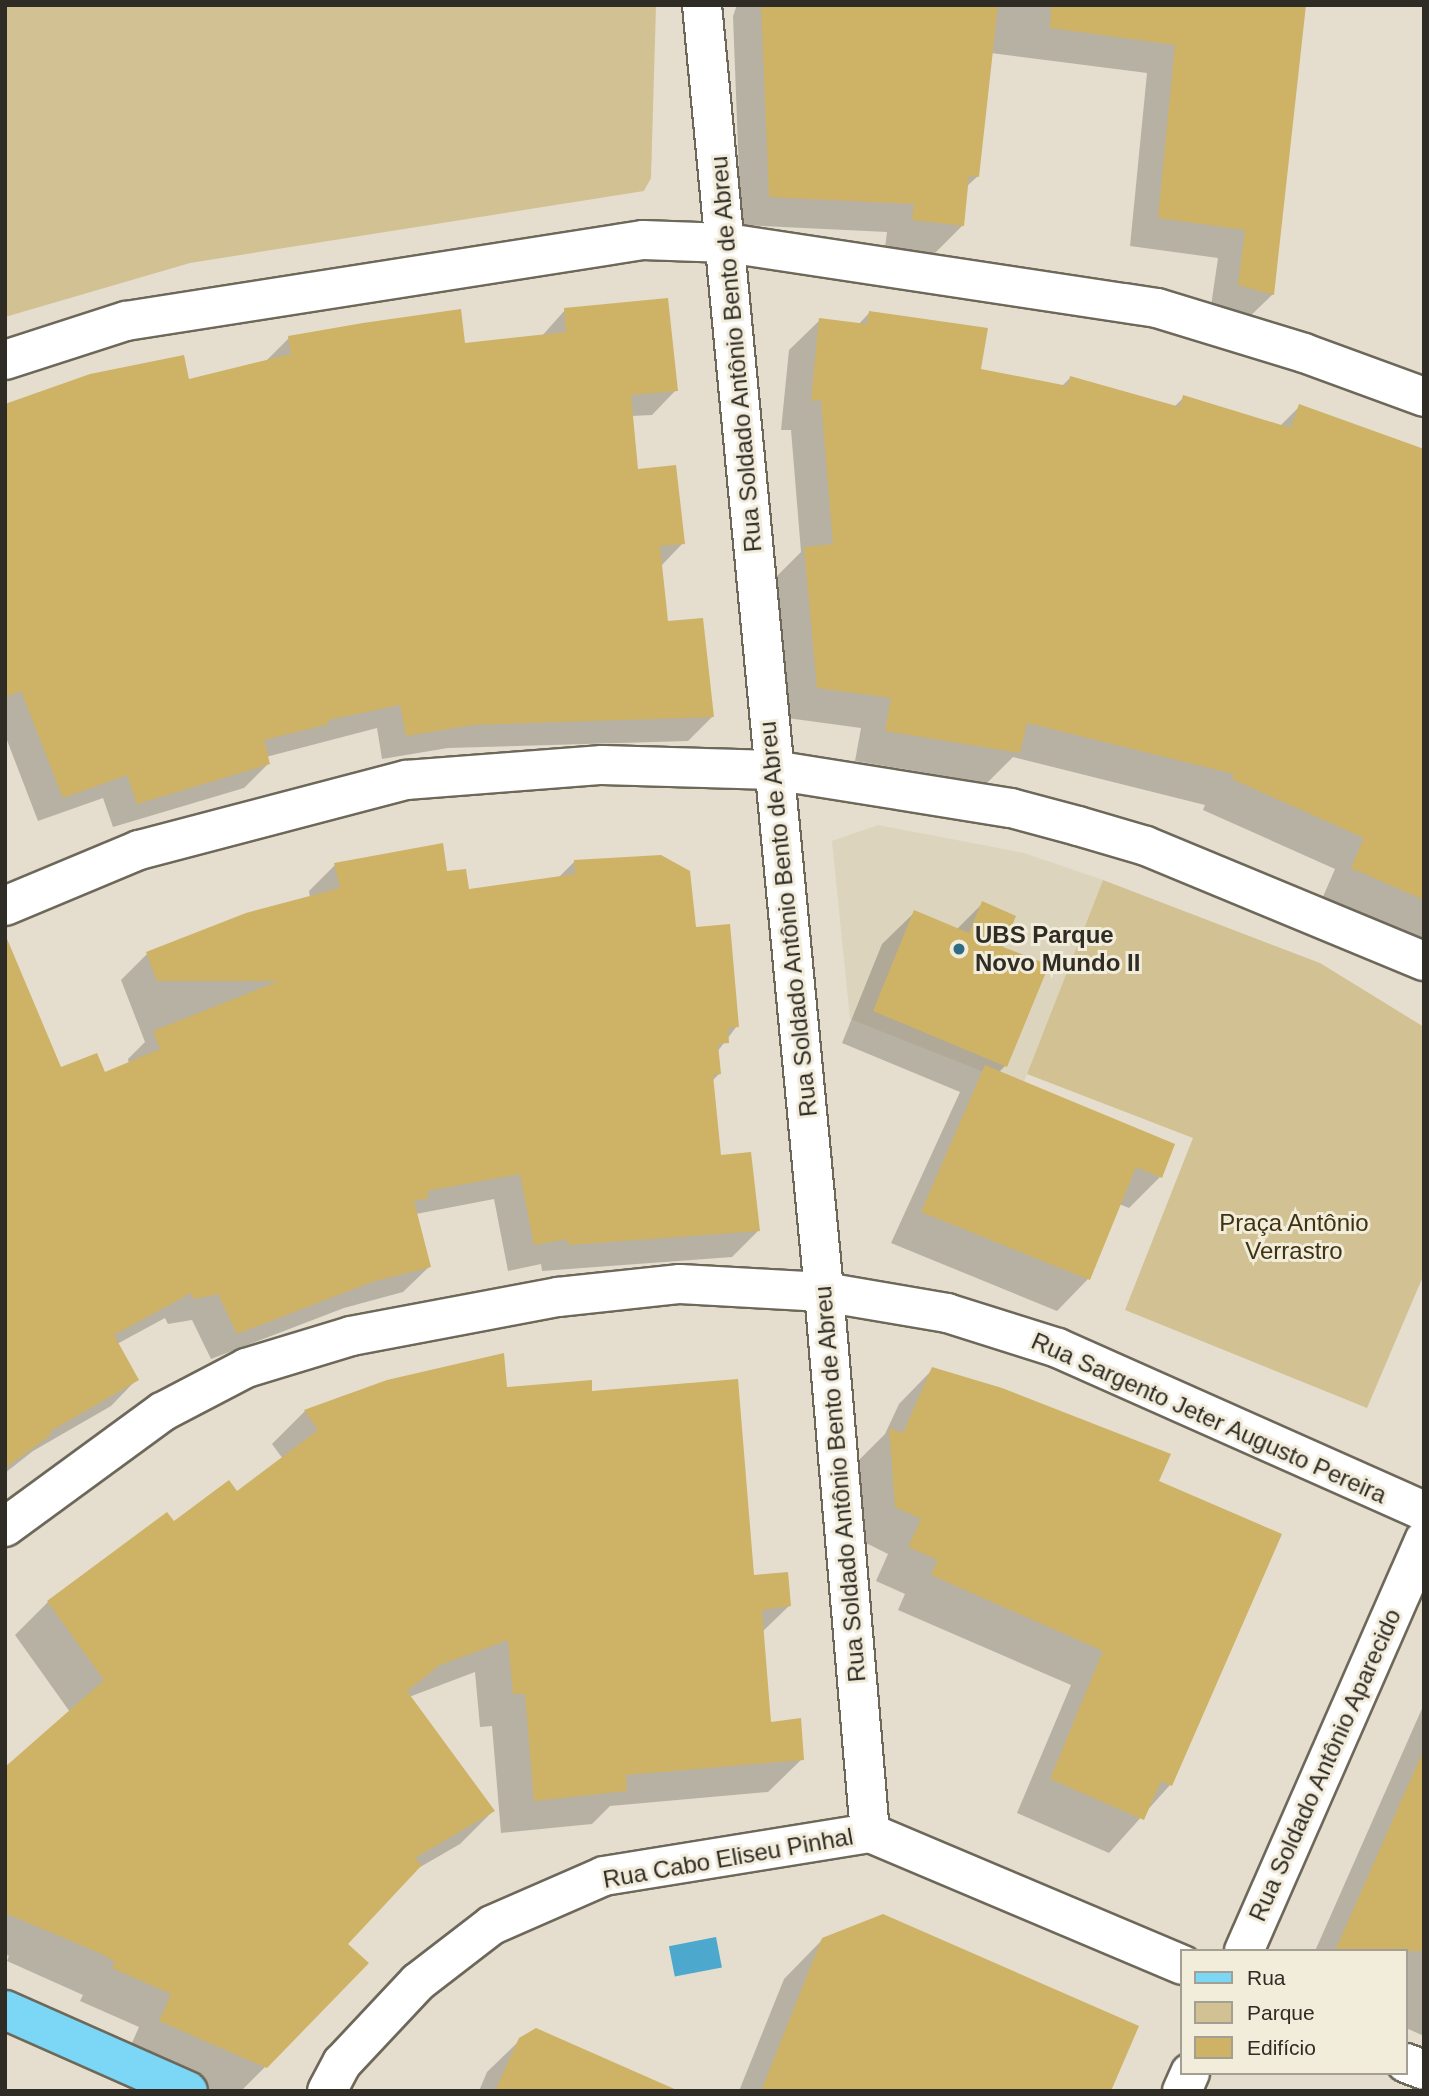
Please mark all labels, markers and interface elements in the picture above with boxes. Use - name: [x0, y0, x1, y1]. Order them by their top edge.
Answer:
- street label: Rua Soldado Antônio Bento de Abreu: [704, 153, 768, 555]
- street label: Rua Soldado Antônio Bento de Abreu: [753, 718, 823, 1120]
- place label: UBS Parque Novo Mundo II: [975, 921, 1140, 977]
- marker: UBS Parque Novo Mundo II: [949, 939, 969, 959]
- park label: Praça Antônio Verrastro: [1219, 1209, 1369, 1265]
- street label: Rua Soldado Antônio Bento de Abreu: [808, 1283, 872, 1685]
- street label: Rua Sargento Jeter Augusto Pereira: [1026, 1326, 1392, 1510]
- street label: Rua Soldado Antônio Aparecido: [1242, 1603, 1408, 1927]
- street label: Rua Cabo Eliseu Pinhal: [601, 1822, 855, 1894]
- legend: [1180, 1949, 1408, 2075]
- text: Rua: [1247, 1966, 1286, 1989]
- text: Parque: [1247, 2001, 1315, 2024]
- text: Edifício: [1247, 2036, 1316, 2059]

